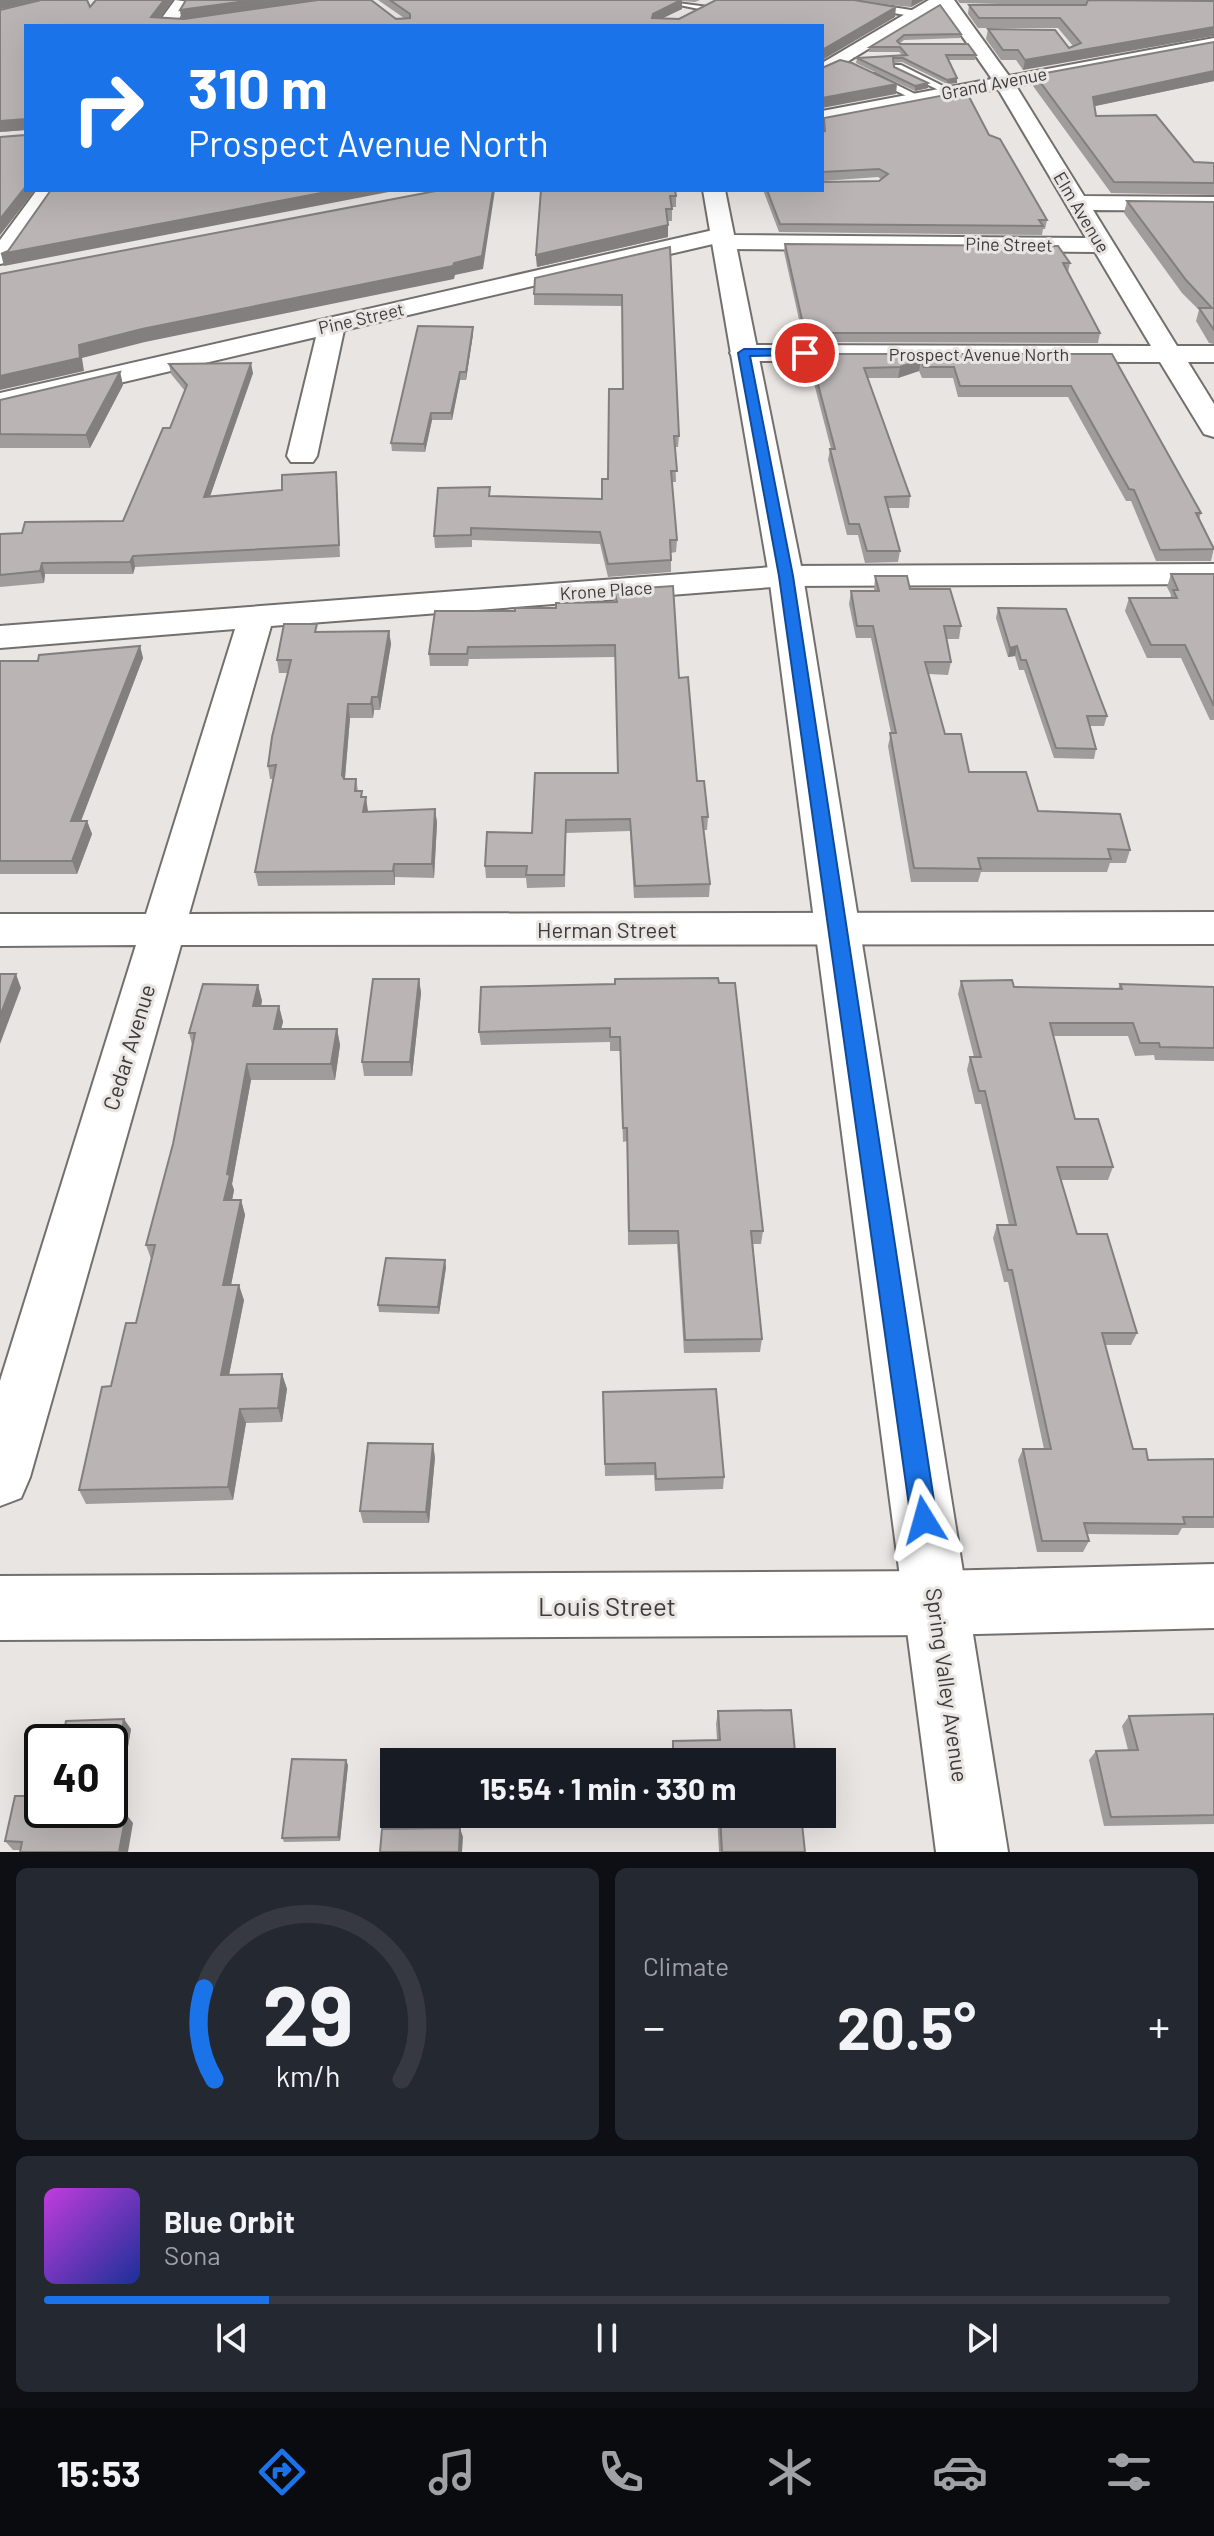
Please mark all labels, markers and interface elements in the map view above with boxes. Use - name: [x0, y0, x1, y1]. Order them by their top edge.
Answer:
- text: 310 m: [188, 53, 328, 120]
- icon: right: [56, 56, 160, 160]
- street label: Grand Avenue: [939, 62, 1049, 104]
- text: Prospect Avenue North: [188, 121, 549, 164]
- street label: Elm Avenue: [1049, 167, 1115, 257]
- street label: Pine Street: [965, 232, 1053, 256]
- street label: Pine Street: [316, 297, 406, 339]
- pin: [771, 319, 839, 387]
- icon: arrive: [783, 331, 827, 375]
- street label: Prospect Avenue North: [889, 343, 1069, 365]
- street label: Krone Place: [559, 576, 653, 604]
- street label: Herman Street: [537, 916, 677, 942]
- street label: Cedar Avenue: [96, 981, 160, 1113]
- position arrow: [882, 1478, 966, 1562]
- street label: Spring Valley Avenue: [922, 1586, 974, 1784]
- street label: Louis Street: [538, 1590, 676, 1621]
- speed limit sign: 40: [24, 1724, 128, 1828]
- text: 15:54 · 1 min · 330 m: [480, 1770, 736, 1806]
- text: Climate: [643, 1950, 729, 1981]
- text: 29: [262, 1963, 353, 2063]
- text: 20.5°: [837, 1990, 976, 2062]
- text: −: [643, 1999, 665, 2052]
- text: +: [1148, 1999, 1170, 2052]
- text: km/h: [275, 2058, 340, 2093]
- text: Blue Orbit: [164, 2203, 295, 2239]
- text: Sona: [164, 2239, 221, 2270]
- icon: previous: [210, 2316, 254, 2360]
- icon: pause: [585, 2316, 629, 2360]
- icon: next: [960, 2316, 1004, 2360]
- icon: directions: [254, 2444, 310, 2500]
- icon: music: [424, 2444, 480, 2500]
- icon: phone: [593, 2444, 649, 2500]
- icon: climate: [762, 2444, 818, 2500]
- icon: car: [932, 2444, 988, 2500]
- icon: filters: [1101, 2444, 1157, 2500]
- text: 15:53: [57, 2451, 141, 2494]

